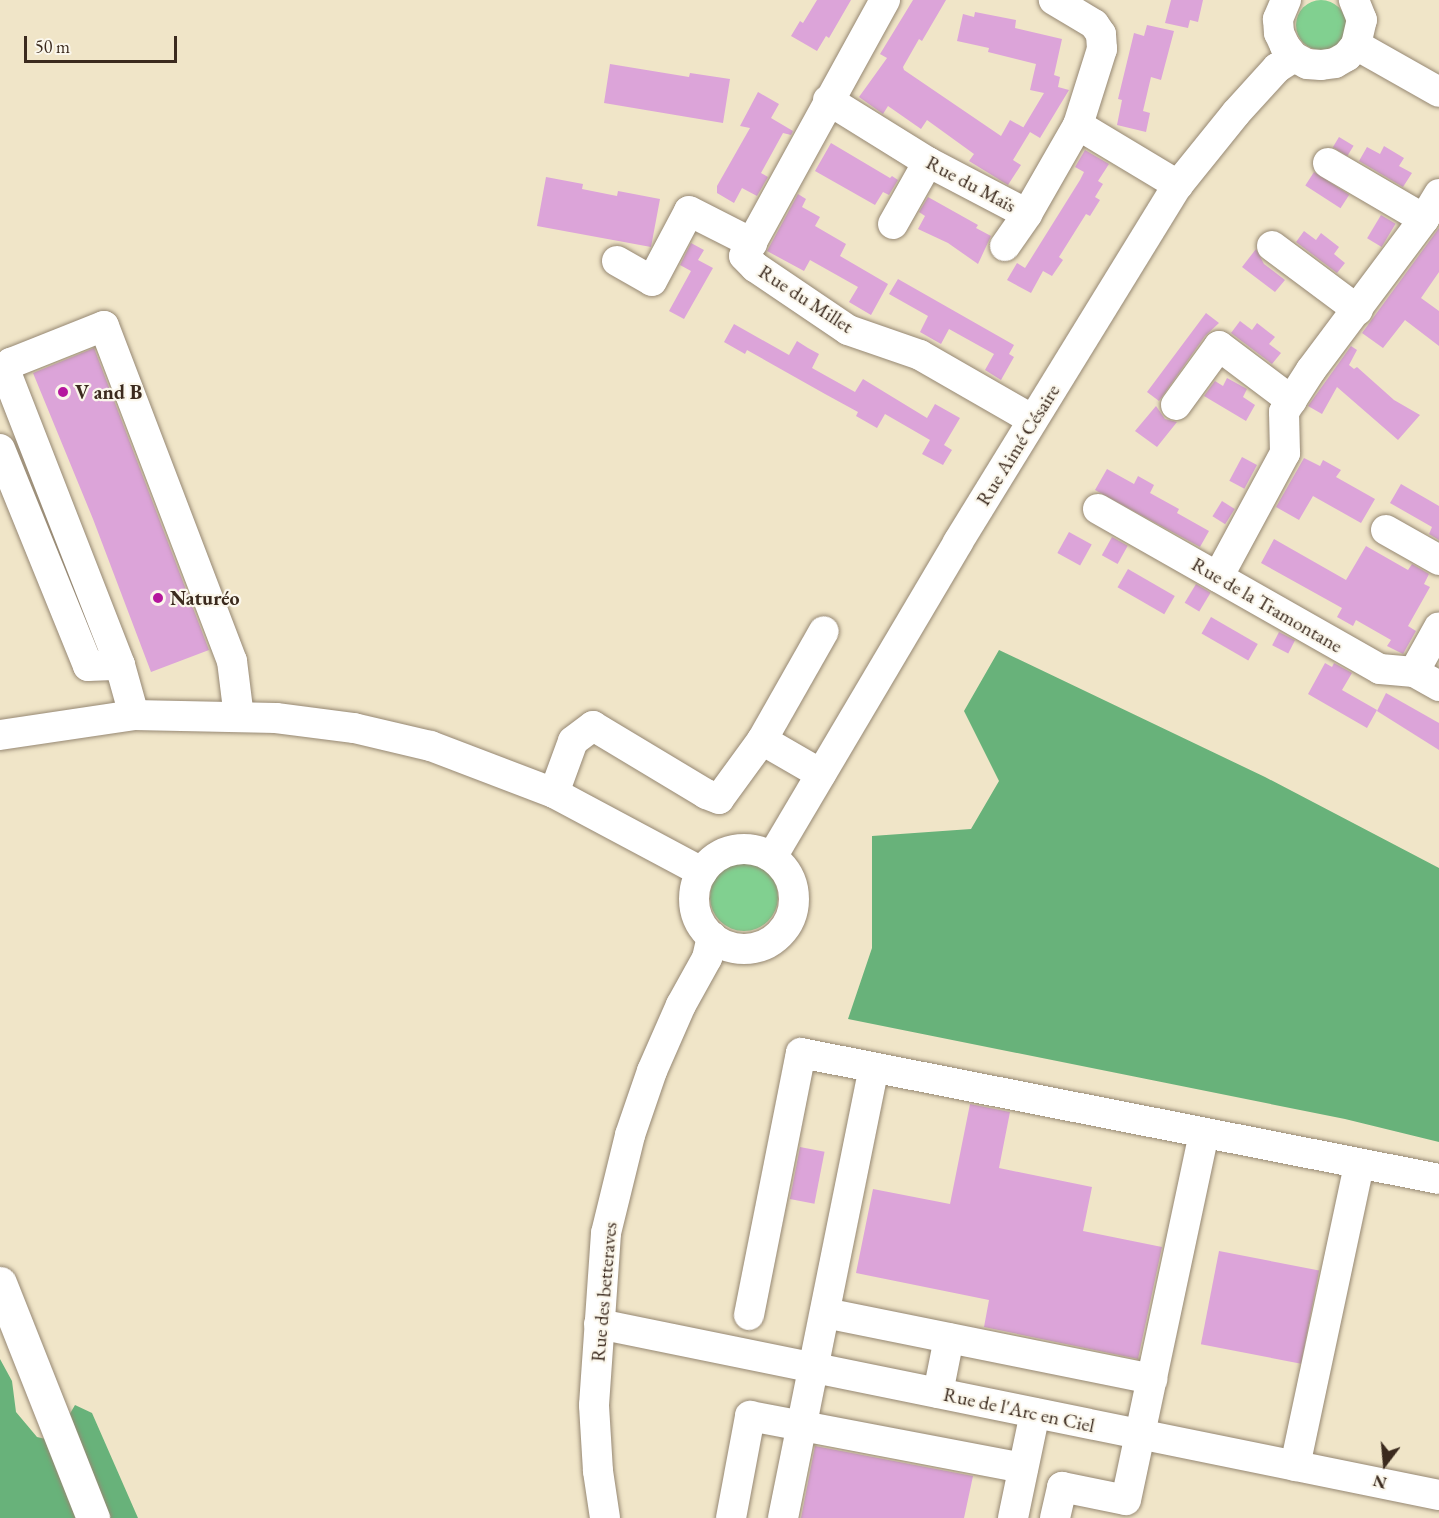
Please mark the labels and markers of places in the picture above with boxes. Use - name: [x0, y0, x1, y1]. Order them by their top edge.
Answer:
- place label: V and B: [75, 380, 142, 404]
- marker: V and B: [56, 385, 70, 399]
- place label: Naturéo: [170, 586, 240, 610]
- marker: Naturéo: [151, 591, 165, 605]

